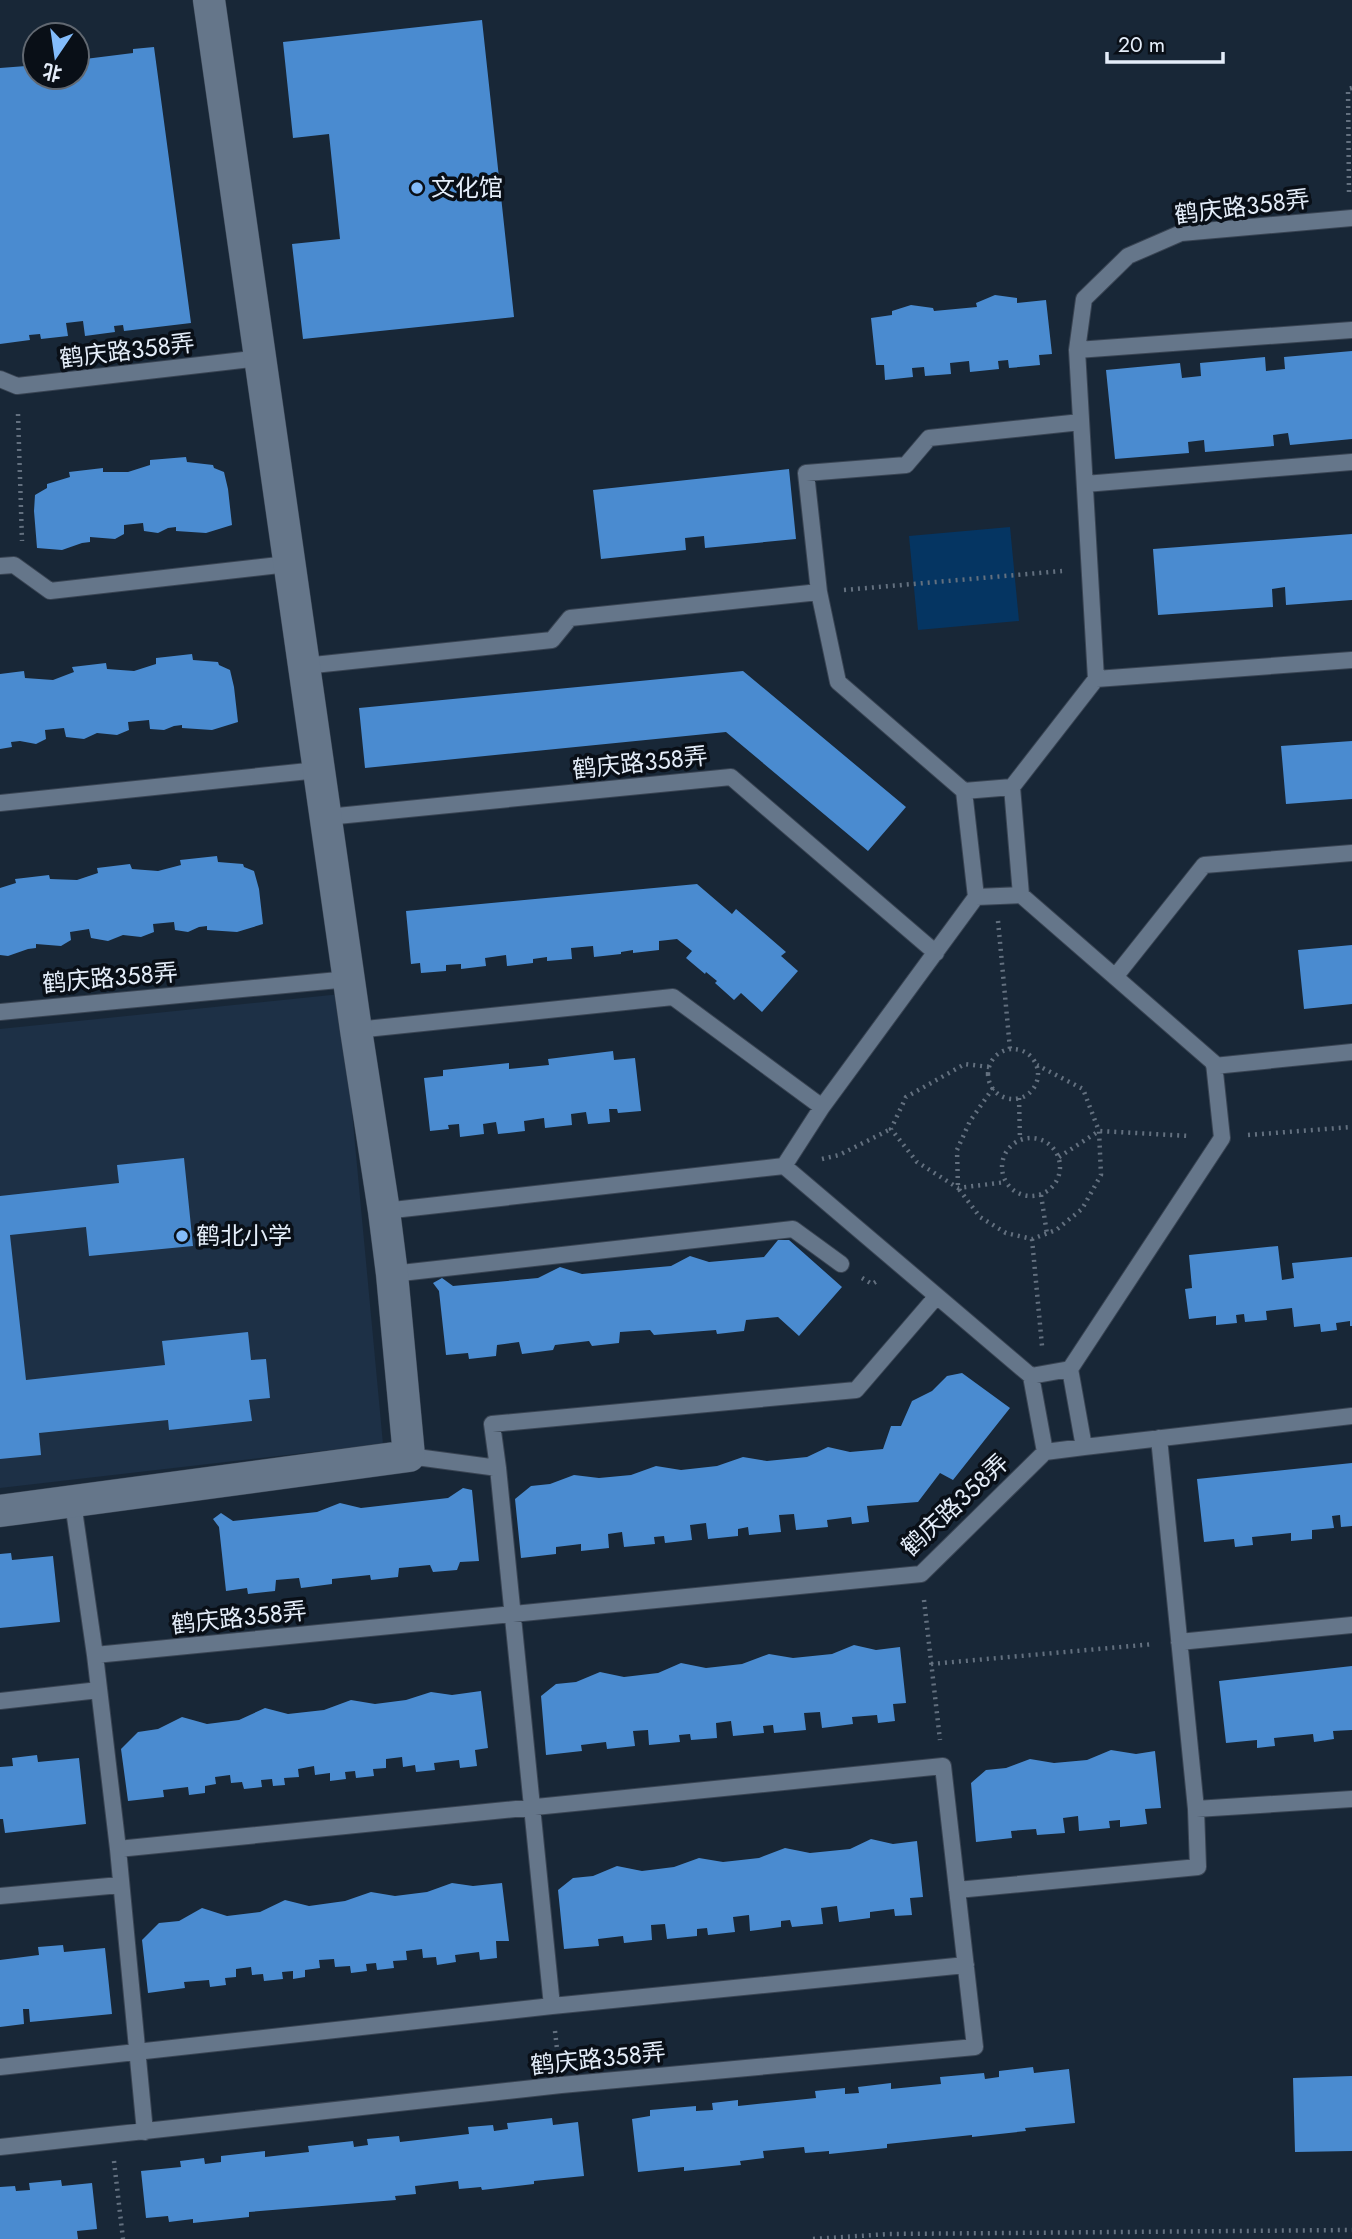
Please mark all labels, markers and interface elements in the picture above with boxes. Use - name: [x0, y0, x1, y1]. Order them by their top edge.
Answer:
- north arrow: [21, 21, 91, 91]
- scale bar: [1107, 21, 1222, 65]
- text: 20 m: [1118, 30, 1165, 60]
- text: 北: [40, 57, 65, 87]
- place label: 文化馆: [431, 170, 503, 205]
- marker: 文化馆: [409, 180, 425, 196]
- street label: 鹤庆路358弄: [1172, 181, 1311, 232]
- street label: 鹤庆路358弄: [57, 325, 196, 376]
- street label: 鹤庆路358弄: [571, 738, 709, 787]
- street label: 鹤庆路358弄: [41, 954, 179, 1001]
- place label: 鹤北小学: [196, 1218, 292, 1253]
- marker: 鹤北小学: [174, 1228, 190, 1244]
- street label: 鹤庆路358弄: [893, 1446, 1016, 1564]
- street label: 鹤庆路358弄: [170, 1593, 308, 1642]
- street label: 鹤庆路358弄: [529, 2034, 667, 2083]

